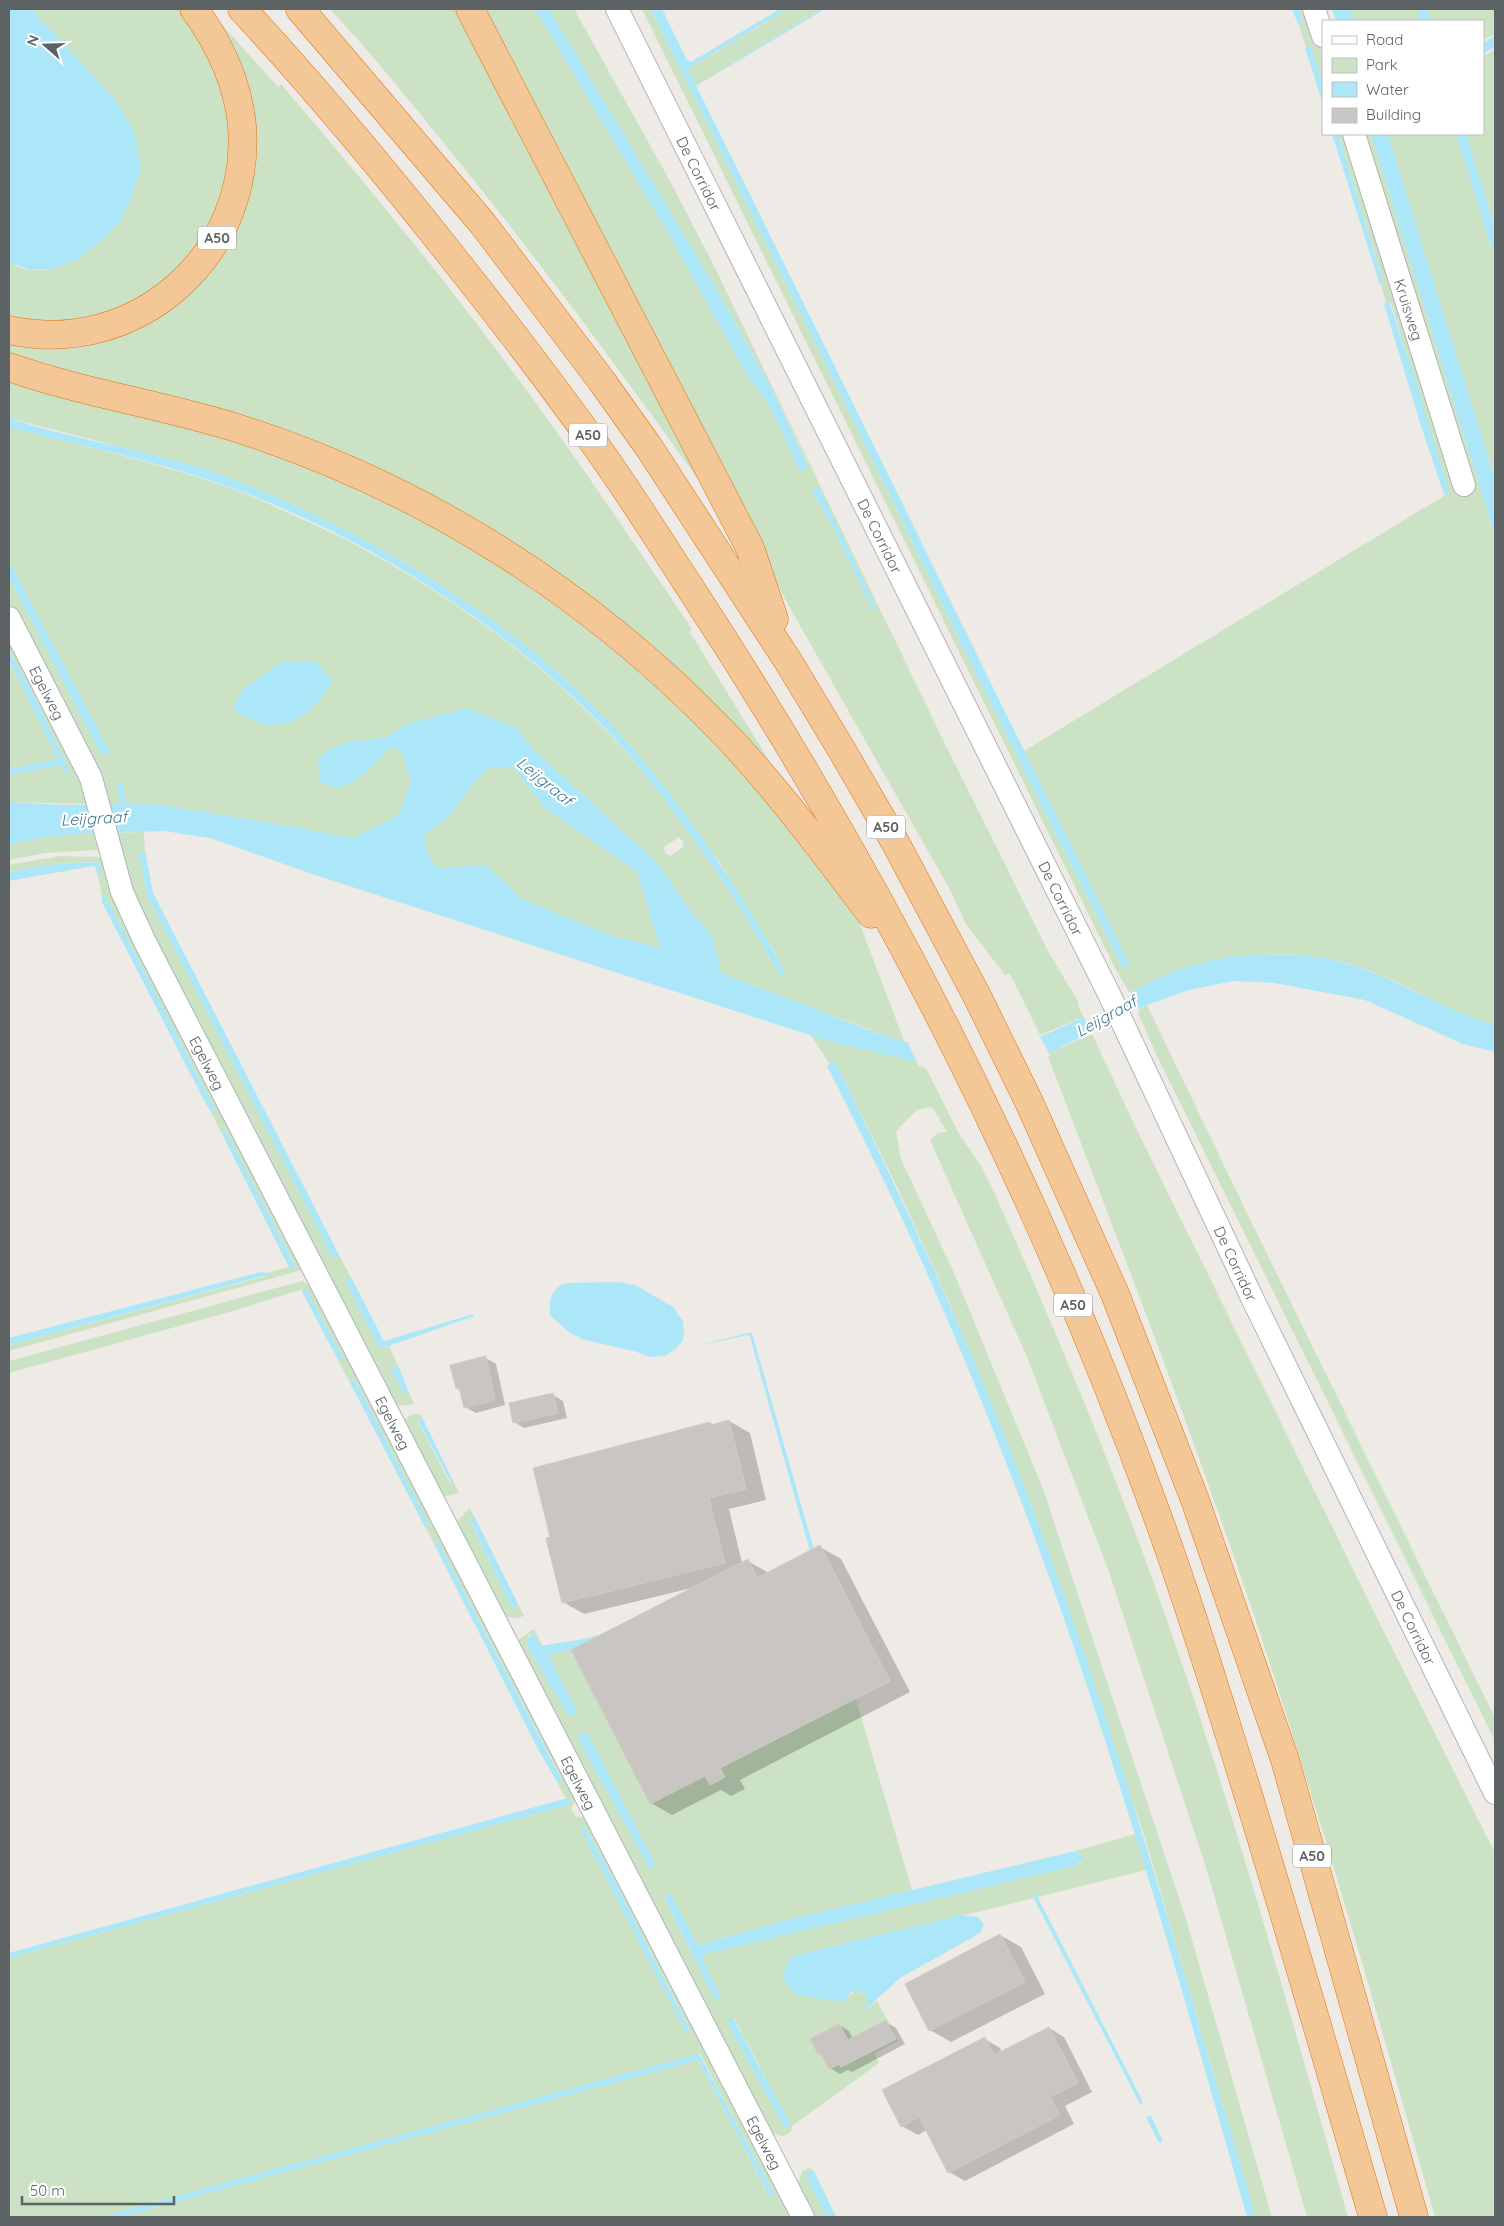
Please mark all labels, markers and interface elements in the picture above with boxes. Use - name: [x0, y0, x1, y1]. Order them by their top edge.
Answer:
- north arrow: [20, 20, 70, 70]
- legend: [1322, 20, 1484, 135]
- text: Road: [1366, 30, 1403, 49]
- text: N: [23, 33, 43, 48]
- text: Park: [1366, 55, 1398, 74]
- text: Water: [1366, 80, 1409, 99]
- text: Building: [1366, 105, 1421, 124]
- street label: De Corridor: [673, 133, 726, 214]
- road number: A50: [198, 227, 236, 250]
- street label: Kruisweg: [1390, 276, 1428, 343]
- road number: A50: [569, 424, 607, 446]
- street label: De Corridor: [854, 495, 907, 577]
- street label: Egelweg: [26, 663, 69, 723]
- water label: Leijgraaf: [513, 752, 580, 812]
- water label: Leijgraaf: [60, 806, 131, 830]
- road number: A50: [867, 816, 905, 839]
- street label: De Corridor: [1035, 858, 1088, 939]
- water label: Leijgraaf: [1072, 990, 1143, 1041]
- street label: Egelweg: [186, 1033, 229, 1093]
- street label: De Corridor: [1210, 1223, 1262, 1304]
- road number: A50: [1054, 1294, 1092, 1316]
- street label: Egelweg: [371, 1393, 415, 1453]
- street label: De Corridor: [1387, 1587, 1440, 1668]
- street label: Egelweg: [557, 1752, 601, 1813]
- road number: A50: [1293, 1844, 1331, 1868]
- street label: Egelweg: [743, 2112, 786, 2173]
- scale bar: [22, 2174, 175, 2206]
- text: 50 m: [30, 2181, 65, 2200]

